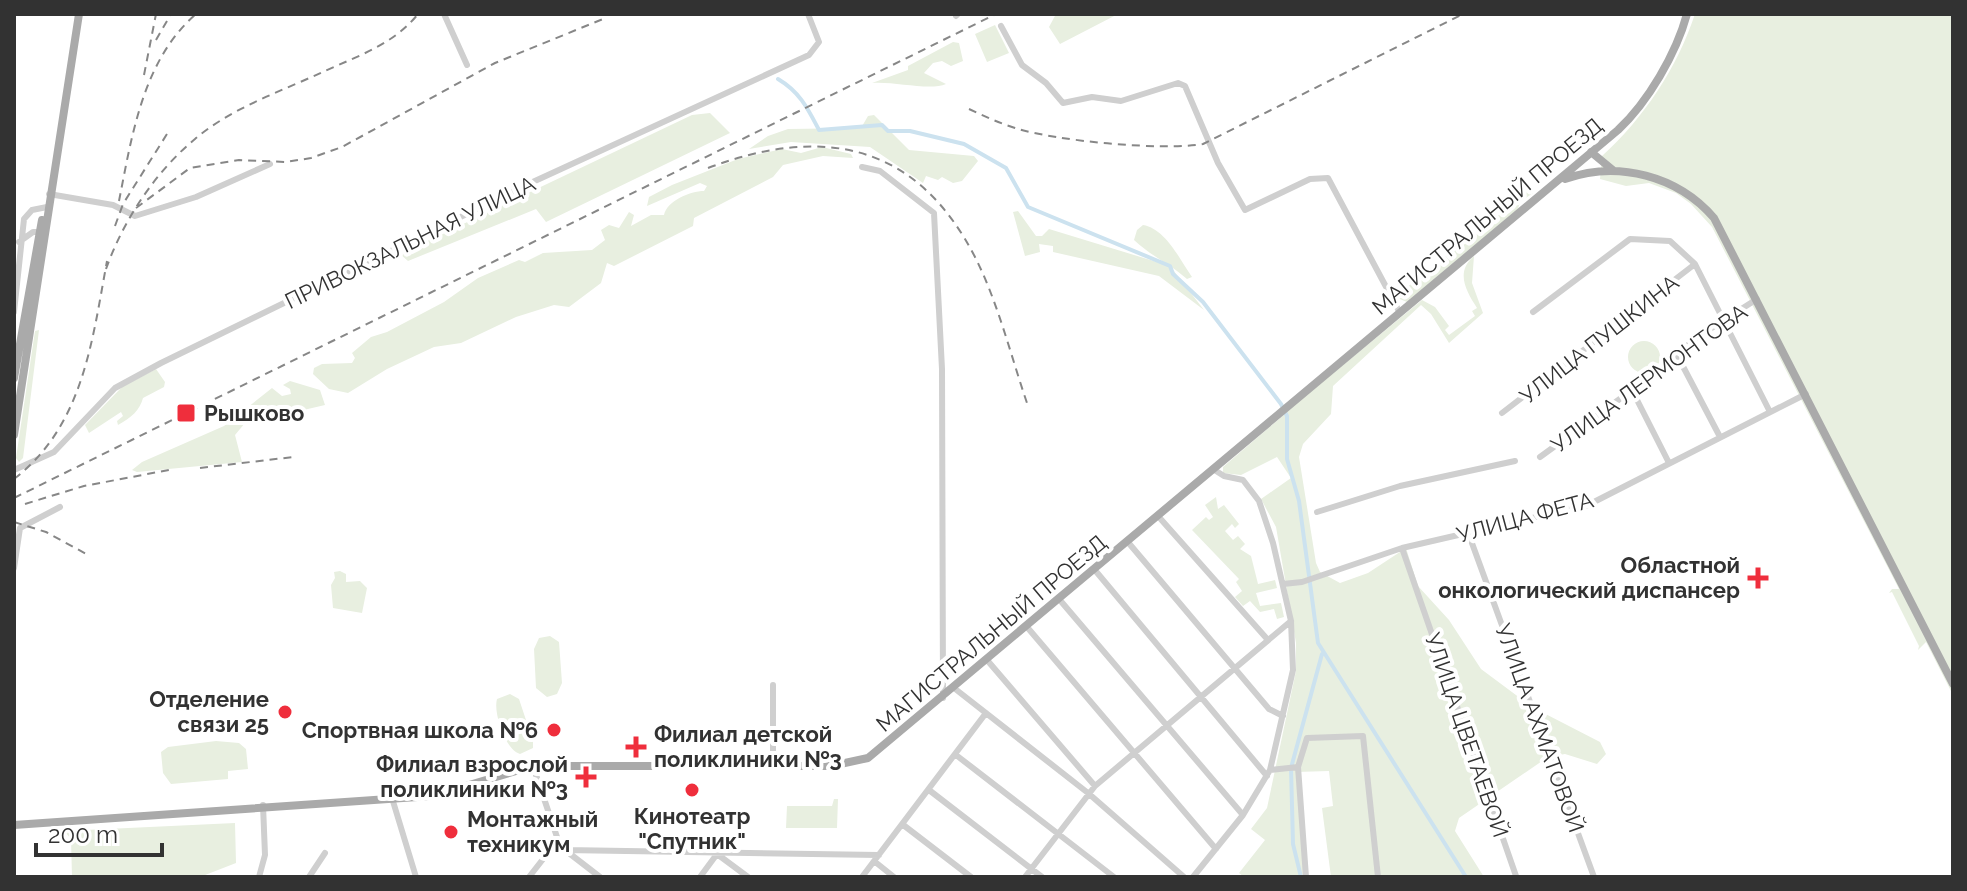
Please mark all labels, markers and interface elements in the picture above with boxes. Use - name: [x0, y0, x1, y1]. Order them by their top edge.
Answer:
- street label: МАГИСТРАЛЬНЫЙ ПРОЕЗД: [1367, 112, 1607, 320]
- street label: ПРИВОКЗАЛЬНАЯ УЛИЦА: [281, 170, 539, 314]
- street label: УЛИЦА ПУШКИНА: [1515, 269, 1684, 409]
- street label: УЛИЦА ЛЕРМОНТОВА: [1546, 298, 1752, 458]
- place label: Рышково: [204, 400, 304, 426]
- marker: Рышково: [175, 402, 197, 424]
- street label: УЛИЦА ФЕТА: [1454, 486, 1596, 548]
- street label: МАГИСТРАЛЬНЫЙ ПРОЕЗД: [871, 529, 1111, 737]
- place label: Областной онкологический диспансер: [1438, 552, 1740, 603]
- marker: Областной онкологический диспансер: [1747, 567, 1769, 589]
- street label: УЛИЦА АХМАТОВОЙ: [1490, 620, 1590, 836]
- street label: УЛИЦА ЦВЕТАЕВОЙ: [1420, 629, 1514, 841]
- place label: Отделение связи 25: [149, 686, 269, 737]
- marker: Отделение связи 25: [276, 703, 294, 721]
- place label: Спортвная школа №6: [302, 717, 538, 743]
- marker: Спортвная школа №6: [545, 721, 563, 739]
- place label: Филиал детской поликлиники №3: [654, 721, 842, 772]
- marker: Филиал детской поликлиники №3: [625, 736, 647, 758]
- place label: Филиал взрослой поликлиники №3: [376, 751, 568, 802]
- marker: Филиал взрослой поликлиники №3: [575, 766, 597, 788]
- marker: Кинотеатр "Спутник": [683, 781, 701, 799]
- place label: Кинотеатр "Спутник": [634, 803, 750, 854]
- place label: Монтажный техникум: [467, 806, 598, 857]
- scale bar: [36, 807, 162, 857]
- text: 200 m: [48, 820, 118, 849]
- marker: Монтажный техникум: [442, 823, 460, 841]

